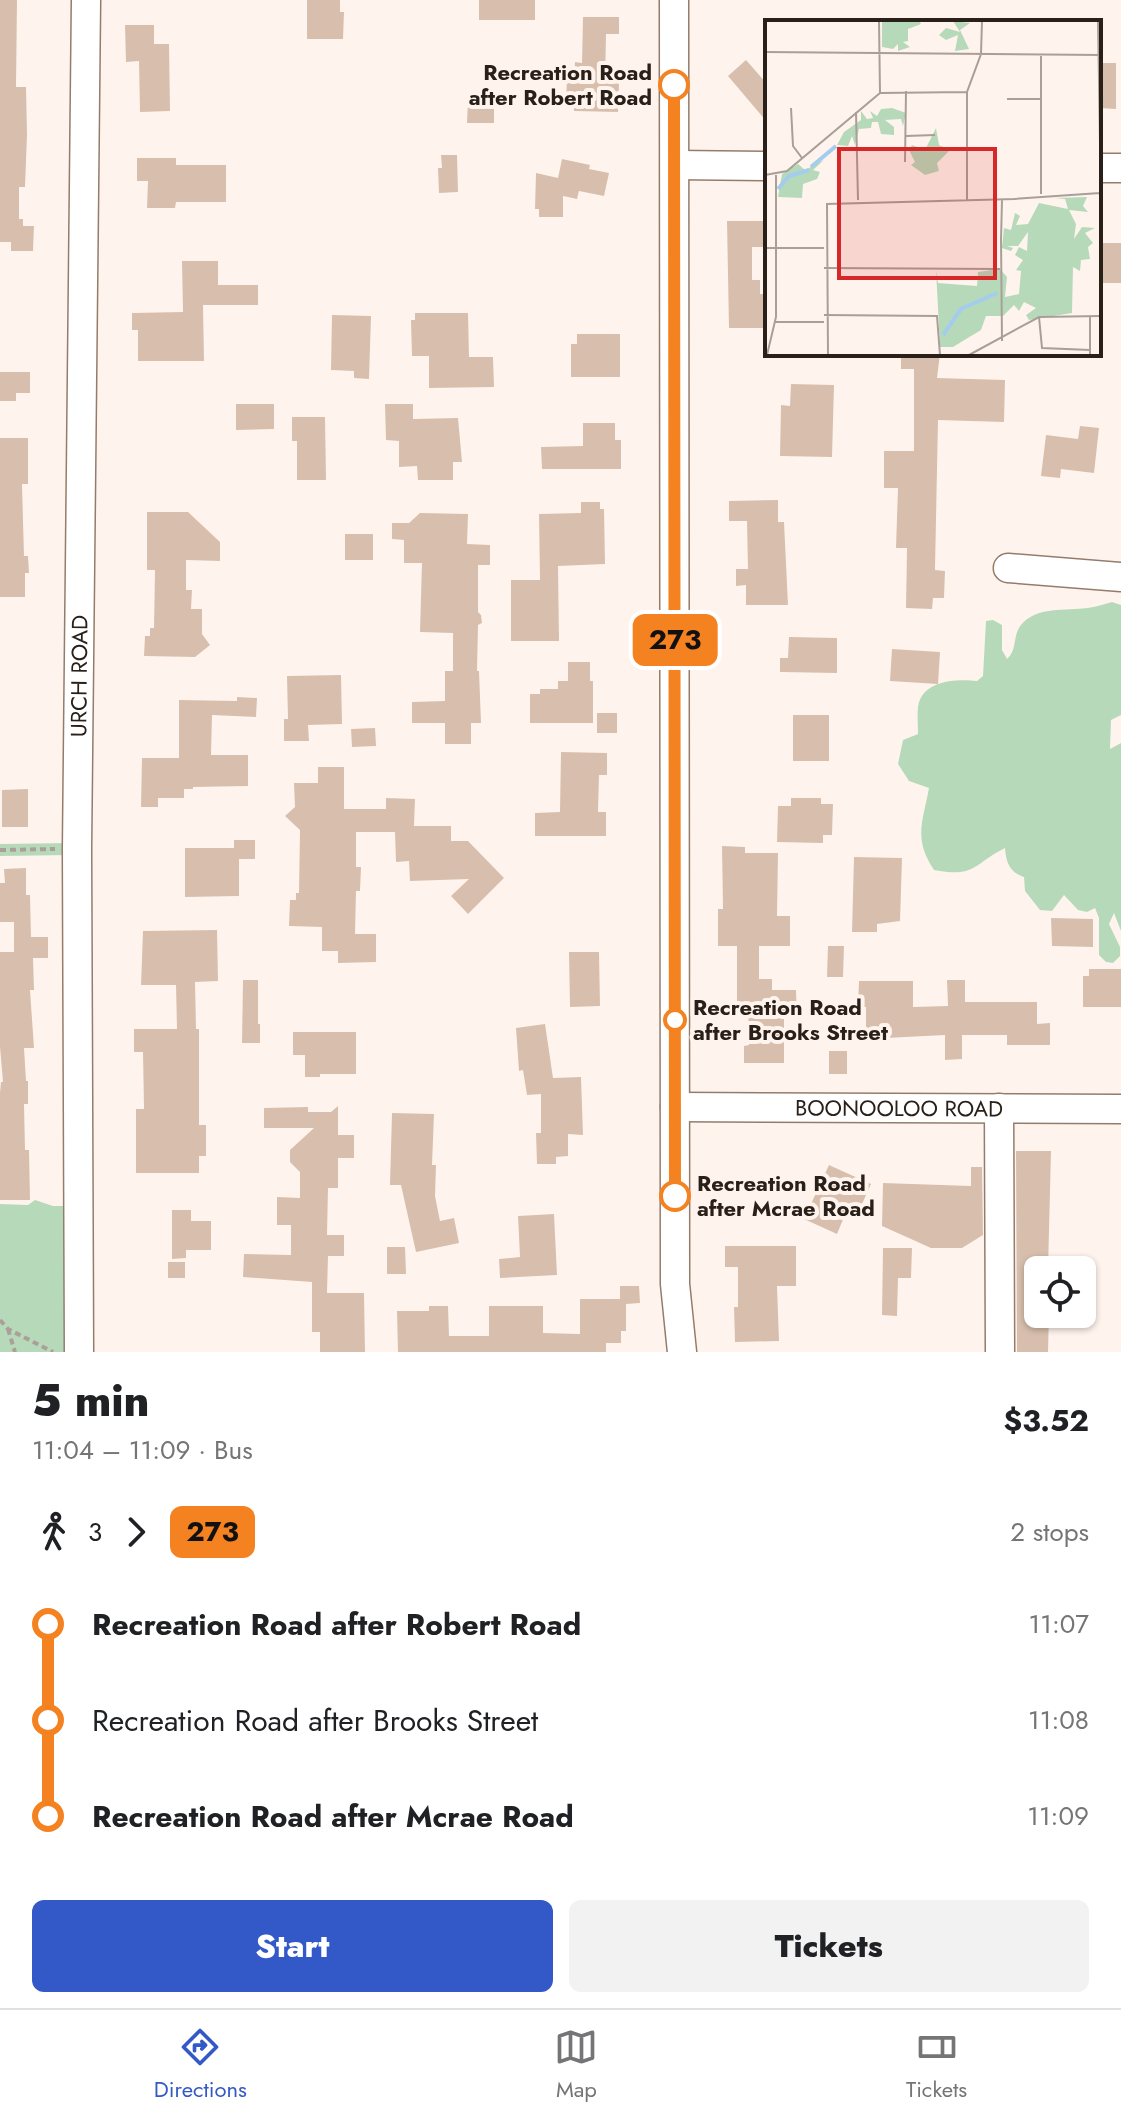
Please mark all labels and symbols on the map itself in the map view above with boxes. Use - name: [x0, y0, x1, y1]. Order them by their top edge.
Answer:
- inset map: [765, 20, 1101, 356]
- place label: Recreation Road after Robert Road: [469, 56, 652, 113]
- marker: Recreation Road after Robert Road: [659, 70, 689, 100]
- line badge: 273: [629, 614, 721, 666]
- street label: URCH ROAD: [62, 615, 95, 737]
- place label: Recreation Road after Brooks Street: [693, 991, 888, 1048]
- marker: Recreation Road after Brooks Street: [664, 1009, 686, 1031]
- street label: BOONOOLOO ROAD: [795, 1092, 1003, 1124]
- place label: Recreation Road after Mcrae Road: [697, 1167, 875, 1224]
- marker: Recreation Road after Mcrae Road: [660, 1181, 690, 1211]

